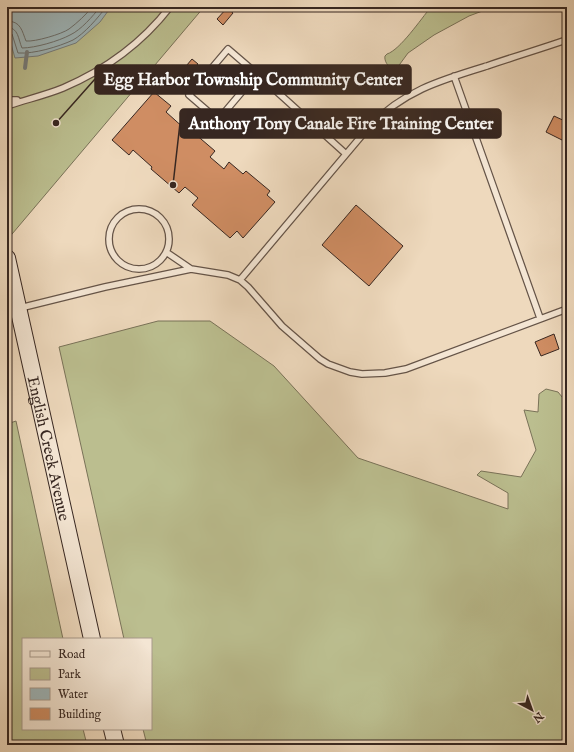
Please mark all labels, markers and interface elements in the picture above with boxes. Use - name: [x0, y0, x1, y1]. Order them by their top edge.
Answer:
- callout: Egg Harbor Township Community Center: [95, 65, 411, 94]
- text: Egg Harbor Township Community Center: [103, 70, 403, 91]
- callout: Anthony Tony Canale Fire Training Center: [180, 109, 501, 138]
- text: Anthony Tony Canale Fire Training Center: [187, 114, 494, 135]
- street label: English Creek Avenue: [22, 375, 73, 523]
- legend: [22, 638, 152, 730]
- text: Road: [58, 647, 86, 662]
- text: Park: [58, 667, 81, 682]
- text: Water: [58, 687, 89, 702]
- north arrow: [512, 690, 552, 730]
- text: Building: [58, 707, 102, 722]
- text: N: [529, 708, 547, 726]

